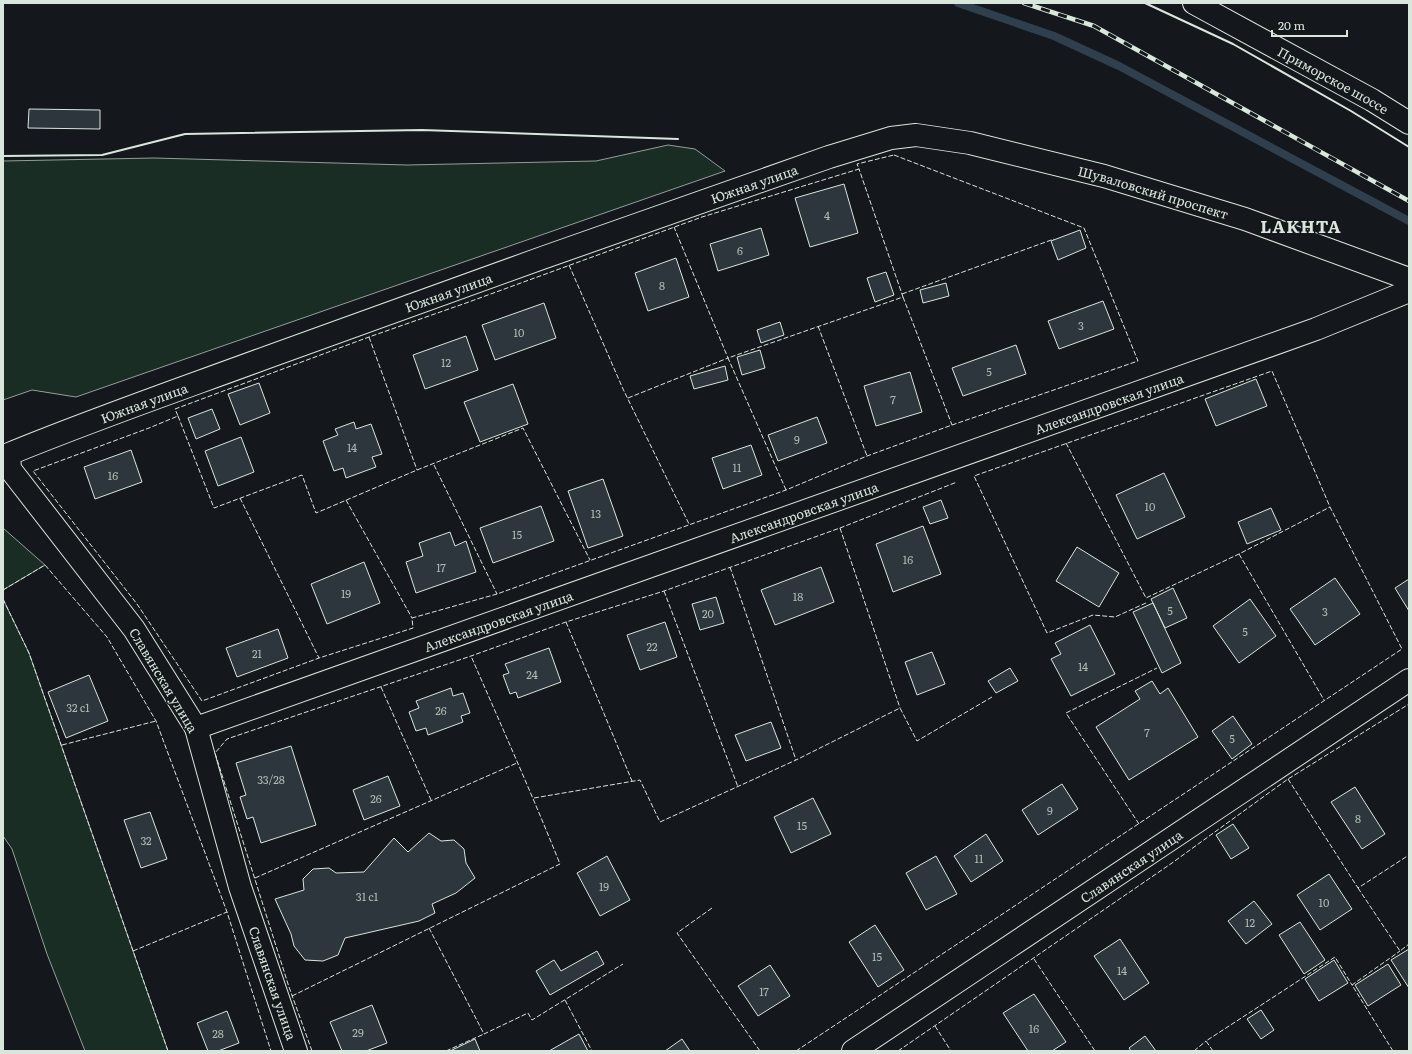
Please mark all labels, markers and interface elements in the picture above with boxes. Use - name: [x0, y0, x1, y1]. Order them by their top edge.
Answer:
- scale bar: [1272, 12, 1347, 38]
- text: 20 m: [1278, 16, 1305, 34]
- street label: Приморское шоссе: [1275, 41, 1393, 118]
- street label: Южная улица: [708, 159, 800, 207]
- street label: Шуваловский проспект: [1076, 160, 1231, 223]
- house number: 4: [824, 207, 830, 223]
- district label: LAKHTA: [1260, 213, 1342, 238]
- house number: 6: [737, 242, 743, 258]
- street label: Южная улица: [402, 267, 495, 316]
- house number: 8: [659, 277, 665, 293]
- house number: 3: [1078, 317, 1084, 333]
- house number: 10: [514, 324, 524, 340]
- house number: 12: [441, 354, 451, 370]
- house number: 5: [986, 363, 992, 379]
- street label: Александровская улица: [1032, 368, 1186, 438]
- street label: Южная улица: [98, 378, 190, 427]
- house number: 7: [890, 391, 896, 407]
- house number: 9: [794, 431, 800, 447]
- house number: 14: [347, 439, 357, 455]
- house number: 11: [733, 459, 742, 475]
- house number: 16: [108, 467, 118, 483]
- street label: Александровская улица: [727, 476, 881, 547]
- house number: 10: [1145, 498, 1155, 514]
- house number: 13: [591, 505, 601, 521]
- house number: 15: [512, 526, 522, 542]
- house number: 16: [903, 551, 913, 567]
- house number: 17: [436, 559, 446, 575]
- house number: 19: [341, 585, 351, 601]
- street label: Александровская улица: [421, 585, 575, 656]
- house number: 18: [793, 588, 803, 604]
- house number: 5: [1167, 602, 1173, 618]
- house number: 3: [1322, 603, 1328, 619]
- house number: 20: [702, 605, 714, 621]
- house number: 5: [1242, 623, 1248, 639]
- street label: Славянская улица: [125, 624, 203, 736]
- house number: 22: [646, 638, 658, 654]
- house number: 21: [252, 645, 263, 661]
- house number: 14: [1078, 658, 1088, 674]
- house number: 24: [526, 666, 538, 682]
- house number: 32 с1: [66, 699, 90, 715]
- house number: 26: [435, 702, 447, 718]
- house number: 7: [1144, 724, 1150, 740]
- house number: 5: [1229, 730, 1235, 746]
- house number: 33/28: [257, 771, 285, 787]
- house number: 26: [370, 790, 382, 806]
- house number: 9: [1047, 802, 1053, 818]
- house number: 8: [1355, 810, 1361, 826]
- house number: 15: [797, 817, 807, 833]
- street label: Славянская улица: [1076, 825, 1186, 907]
- house number: 32: [140, 832, 152, 848]
- house number: 11: [975, 850, 984, 866]
- house number: 19: [599, 878, 609, 894]
- house number: 31 с1: [356, 888, 379, 904]
- house number: 10: [1319, 894, 1329, 910]
- house number: 12: [1245, 914, 1255, 930]
- street label: Славянская улица: [245, 924, 301, 1042]
- house number: 15: [872, 948, 882, 964]
- house number: 14: [1117, 962, 1127, 978]
- house number: 17: [759, 983, 769, 999]
- house number: 16: [1029, 1020, 1039, 1036]
- house number: 29: [352, 1024, 364, 1040]
- house number: 28: [212, 1025, 224, 1041]

